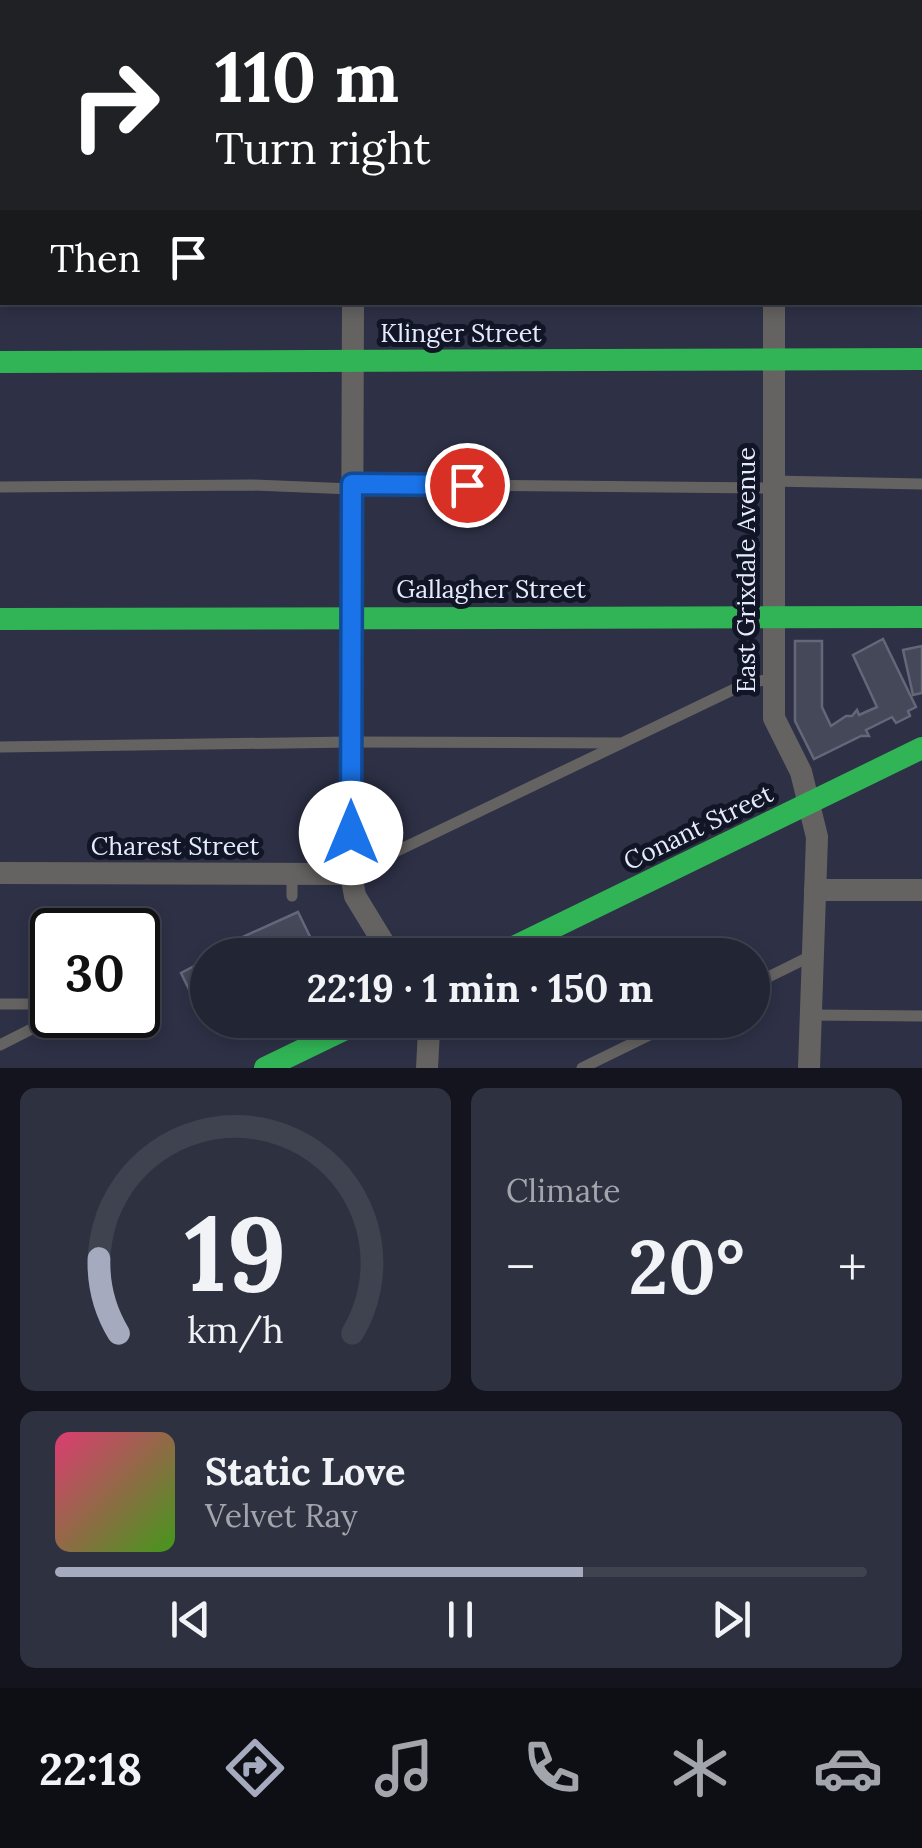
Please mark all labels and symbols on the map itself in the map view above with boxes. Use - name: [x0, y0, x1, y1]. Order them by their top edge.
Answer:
- street label: Klinger Street: [380, 317, 542, 349]
- pin: [425, 443, 510, 528]
- street label: East Grixdale Avenue: [730, 447, 762, 693]
- street label: Gallagher Street: [396, 573, 586, 605]
- street label: Conant Street: [618, 777, 778, 877]
- position arrow: [299, 781, 403, 885]
- street label: Charest Street: [91, 830, 259, 862]
- speed limit sign: 30: [30, 908, 160, 1038]

